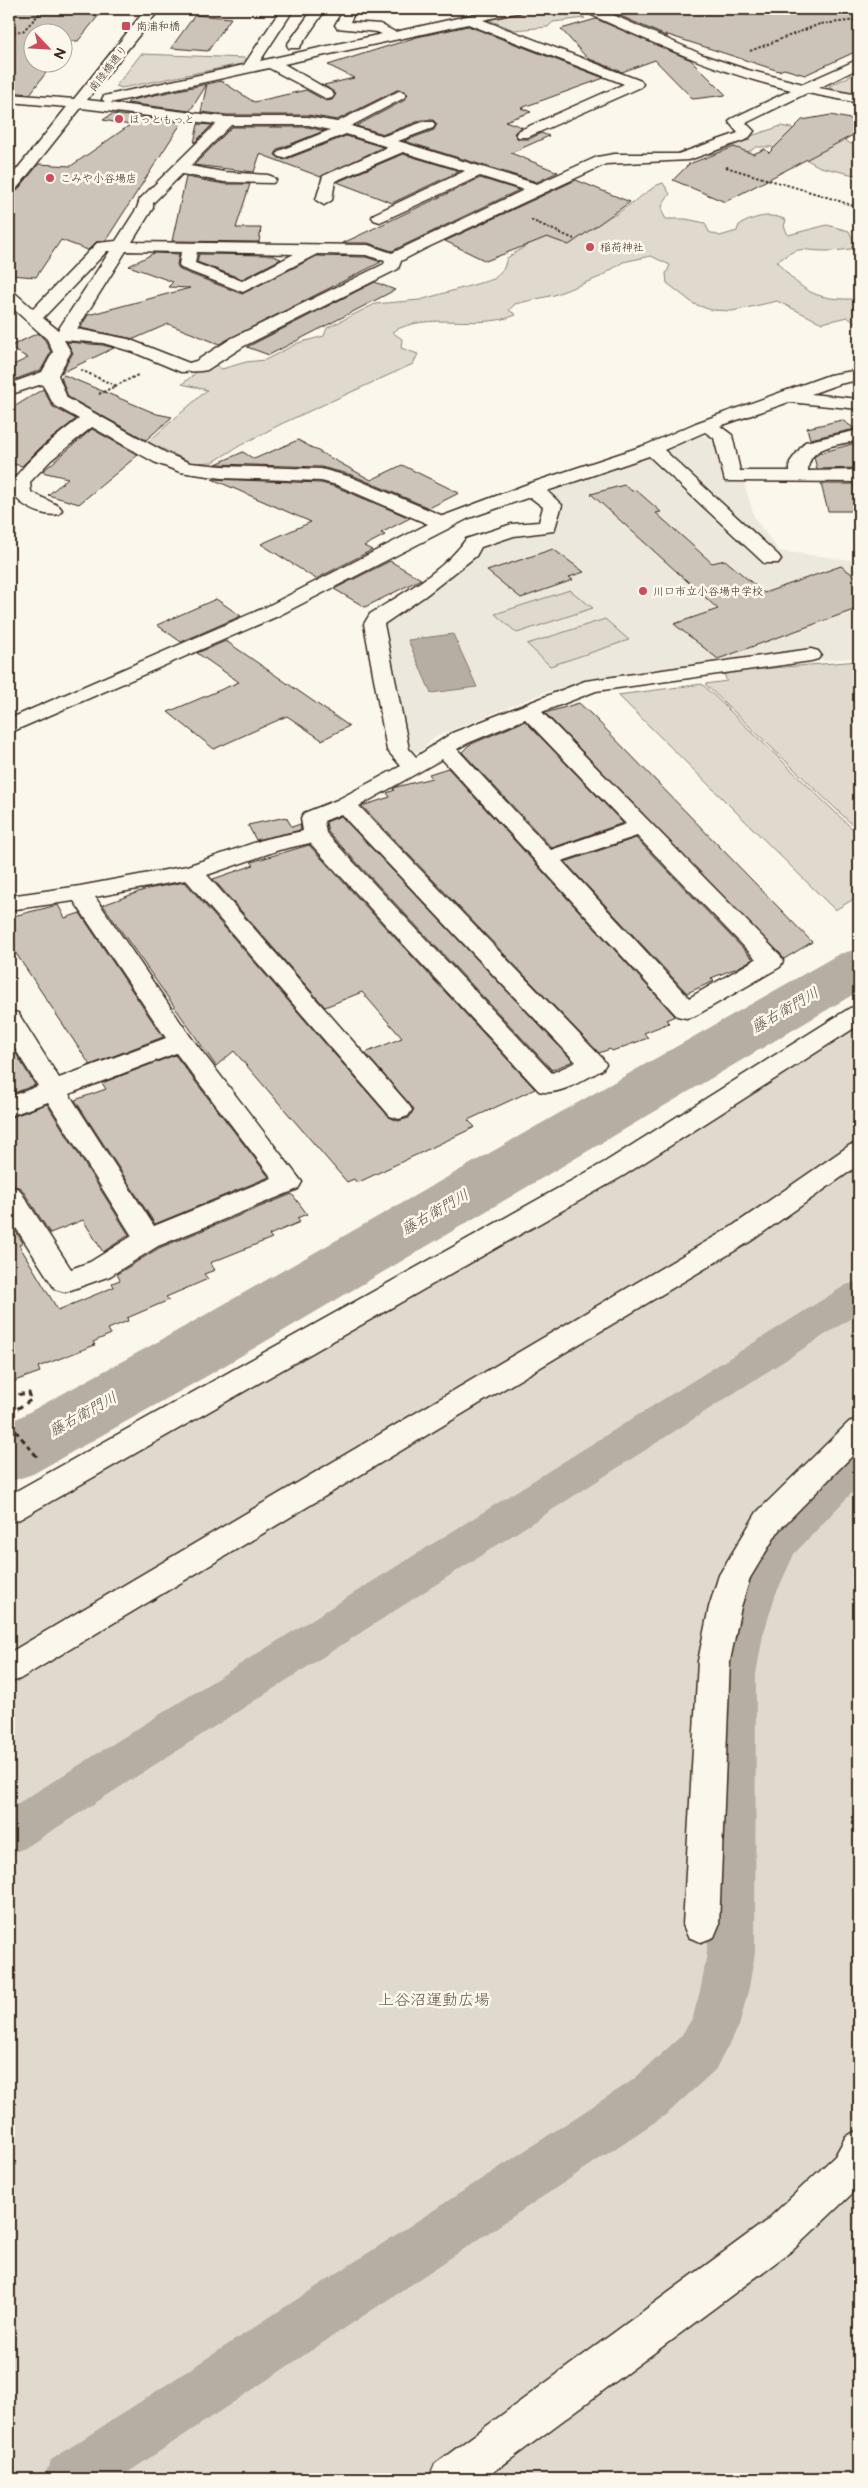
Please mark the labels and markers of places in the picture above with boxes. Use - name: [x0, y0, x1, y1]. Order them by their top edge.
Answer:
- marker: 南浦和橋: [120, 20, 132, 32]
- place label: 南浦和橋: [136, 20, 180, 33]
- marker: ほっともっと: [113, 113, 125, 125]
- place label: ほっともっと: [129, 113, 195, 126]
- marker: こみや小谷場店: [44, 172, 56, 184]
- place label: こみや小谷場店: [60, 172, 137, 185]
- marker: 稲荷神社: [584, 241, 596, 253]
- place label: 稲荷神社: [600, 241, 644, 254]
- marker: 川口市立小谷場中学校: [637, 585, 649, 597]
- place label: 川口市立小谷場中学校: [653, 585, 763, 598]

